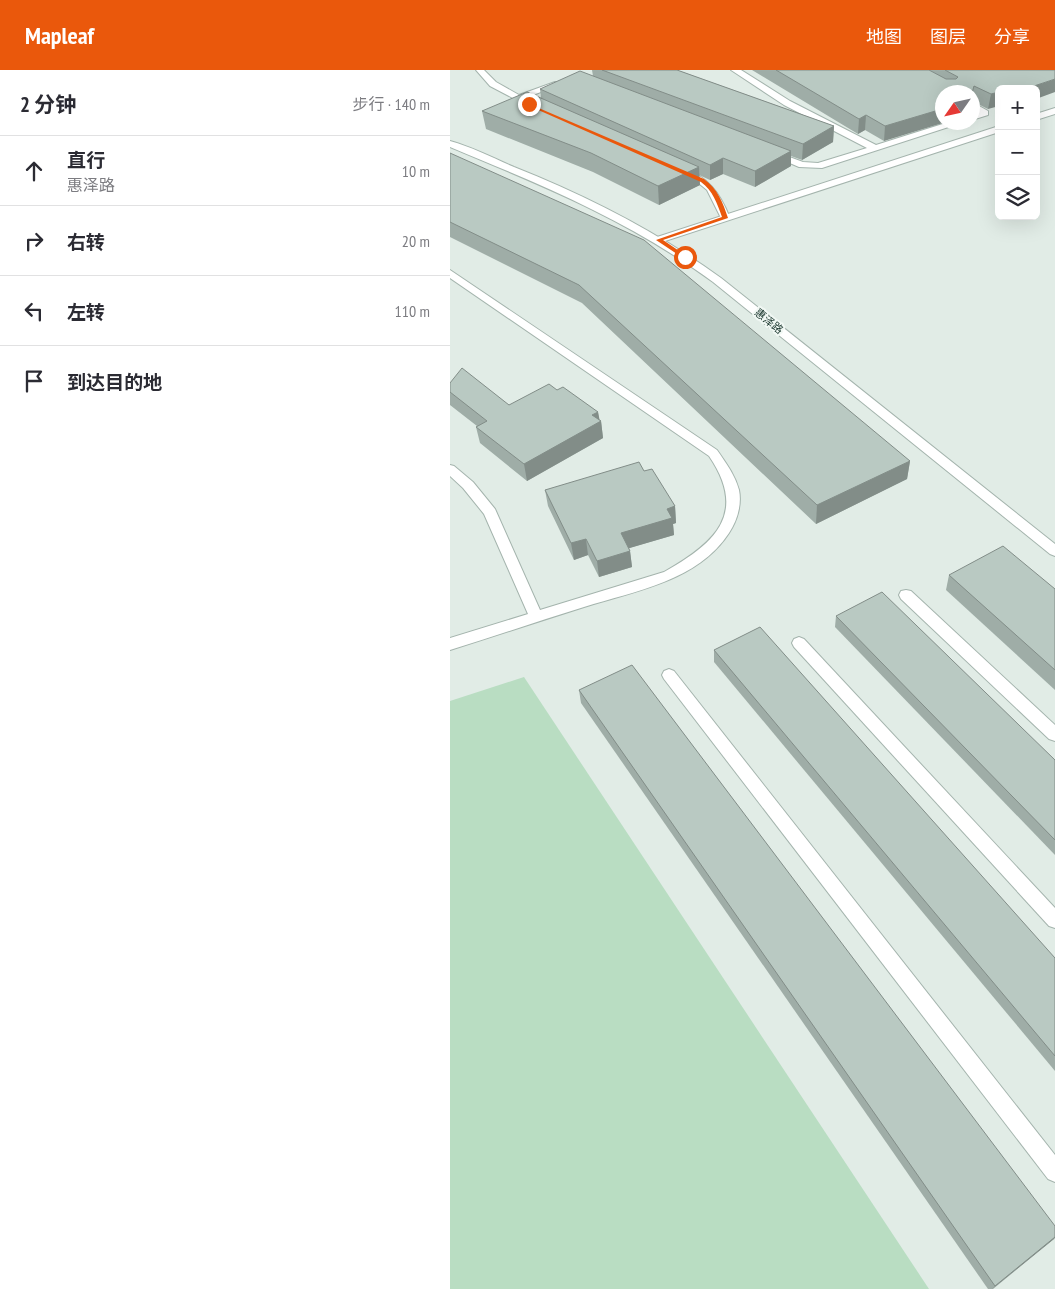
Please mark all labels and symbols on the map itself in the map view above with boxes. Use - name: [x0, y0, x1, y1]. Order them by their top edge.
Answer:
- north arrow: [935, 85, 980, 130]
- route end: [518, 93, 541, 116]
- route start: [674, 246, 697, 269]
- street label: 惠泽路: [752, 305, 786, 337]

